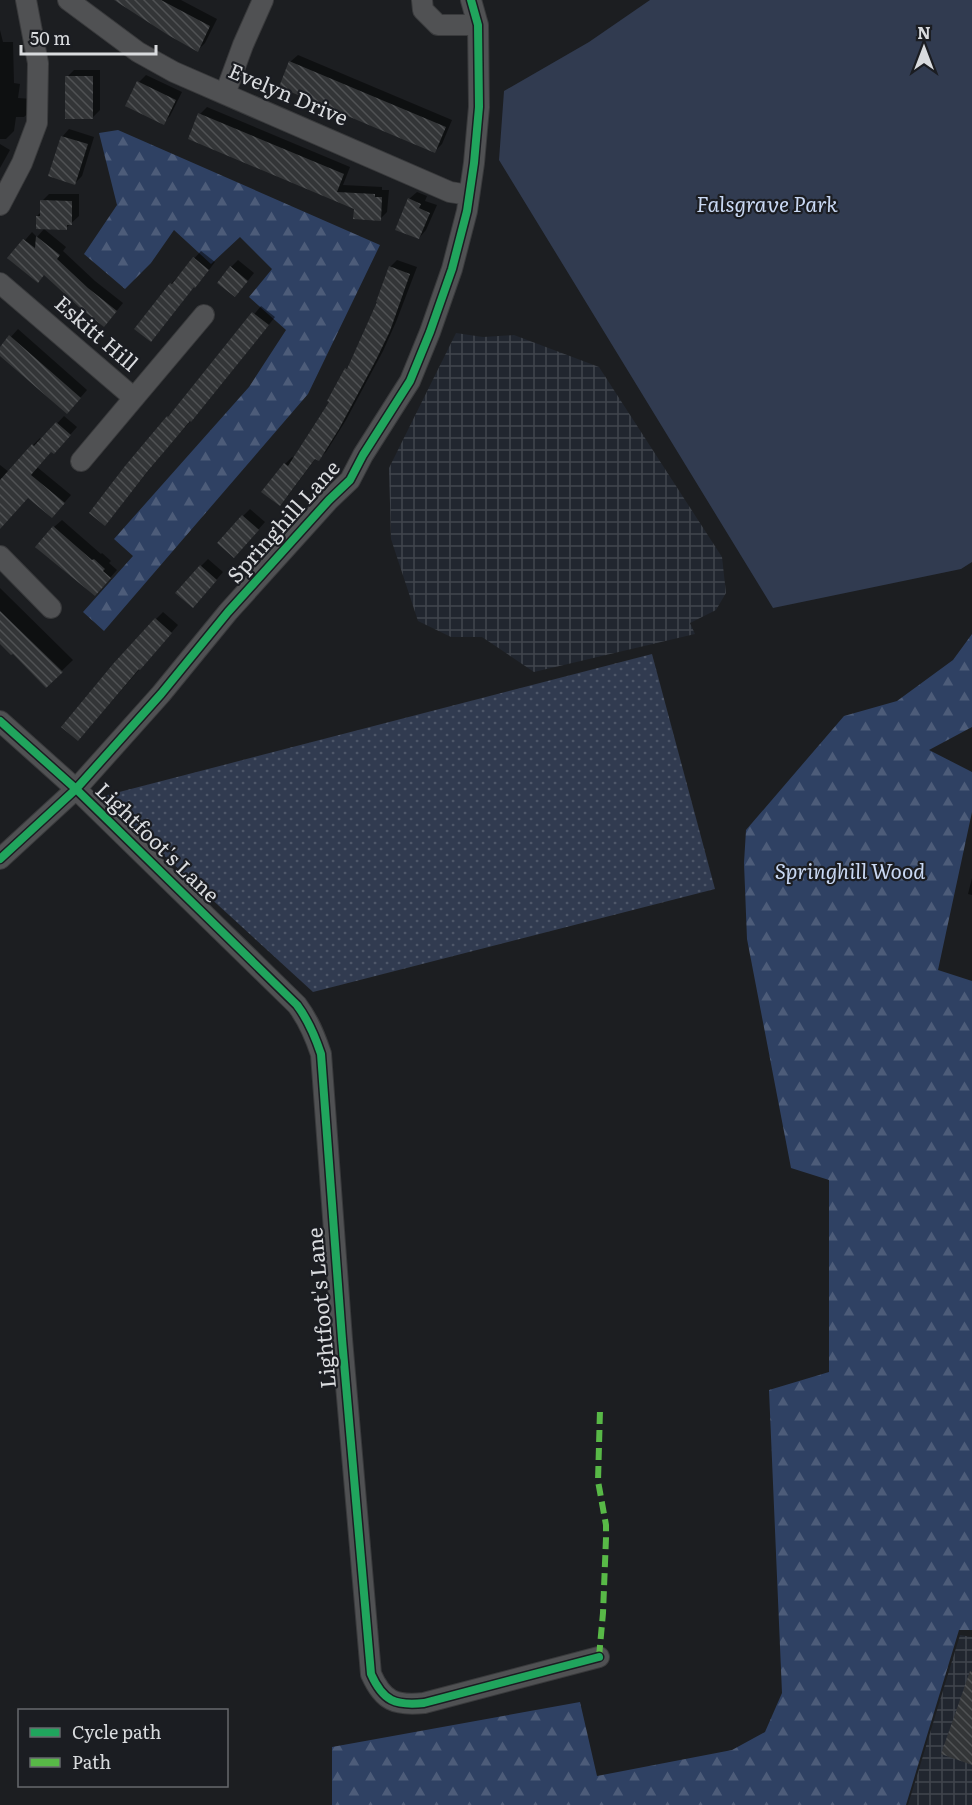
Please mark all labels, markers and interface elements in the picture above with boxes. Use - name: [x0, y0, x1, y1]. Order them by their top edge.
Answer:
- scale bar: [21, 18, 156, 56]
- north arrow: [894, 18, 954, 78]
- text: N: [917, 20, 931, 44]
- text: 50 m: [30, 24, 71, 51]
- street label: Evelyn Drive: [224, 54, 354, 132]
- park label: Falsgrave Park: [696, 187, 838, 218]
- street label: Eskitt Hill: [49, 287, 146, 377]
- street label: Springhill Lane: [218, 452, 346, 589]
- street label: Lightfoot's Lane: [90, 774, 228, 909]
- park label: Springhill Wood: [775, 854, 925, 885]
- street label: Lightfoot's Lane: [297, 1226, 342, 1390]
- legend: [18, 1709, 228, 1787]
- text: Cycle path: [72, 1718, 161, 1745]
- text: Path: [72, 1748, 111, 1775]

